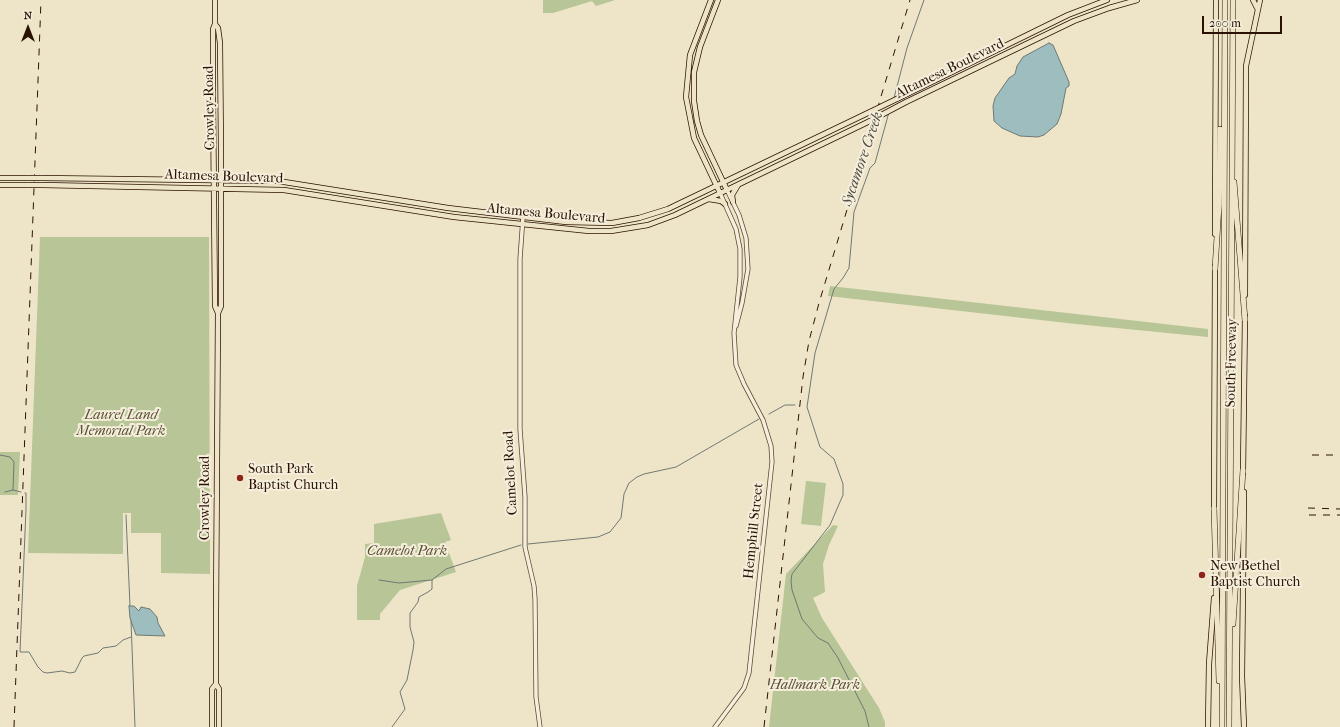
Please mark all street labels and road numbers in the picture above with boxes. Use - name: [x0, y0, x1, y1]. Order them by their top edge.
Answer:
- street label: Altamesa Boulevard: [893, 35, 1007, 103]
- street label: Crowley Road: [201, 66, 219, 150]
- street label: Altamesa Boulevard: [164, 167, 284, 187]
- street label: Altamesa Boulevard: [486, 200, 606, 228]
- street label: South Freeway: [1223, 318, 1241, 408]
- street label: Camelot Road: [500, 430, 522, 516]
- street label: Crowley Road: [198, 456, 214, 540]
- street label: Hemphill Street: [741, 482, 767, 580]

